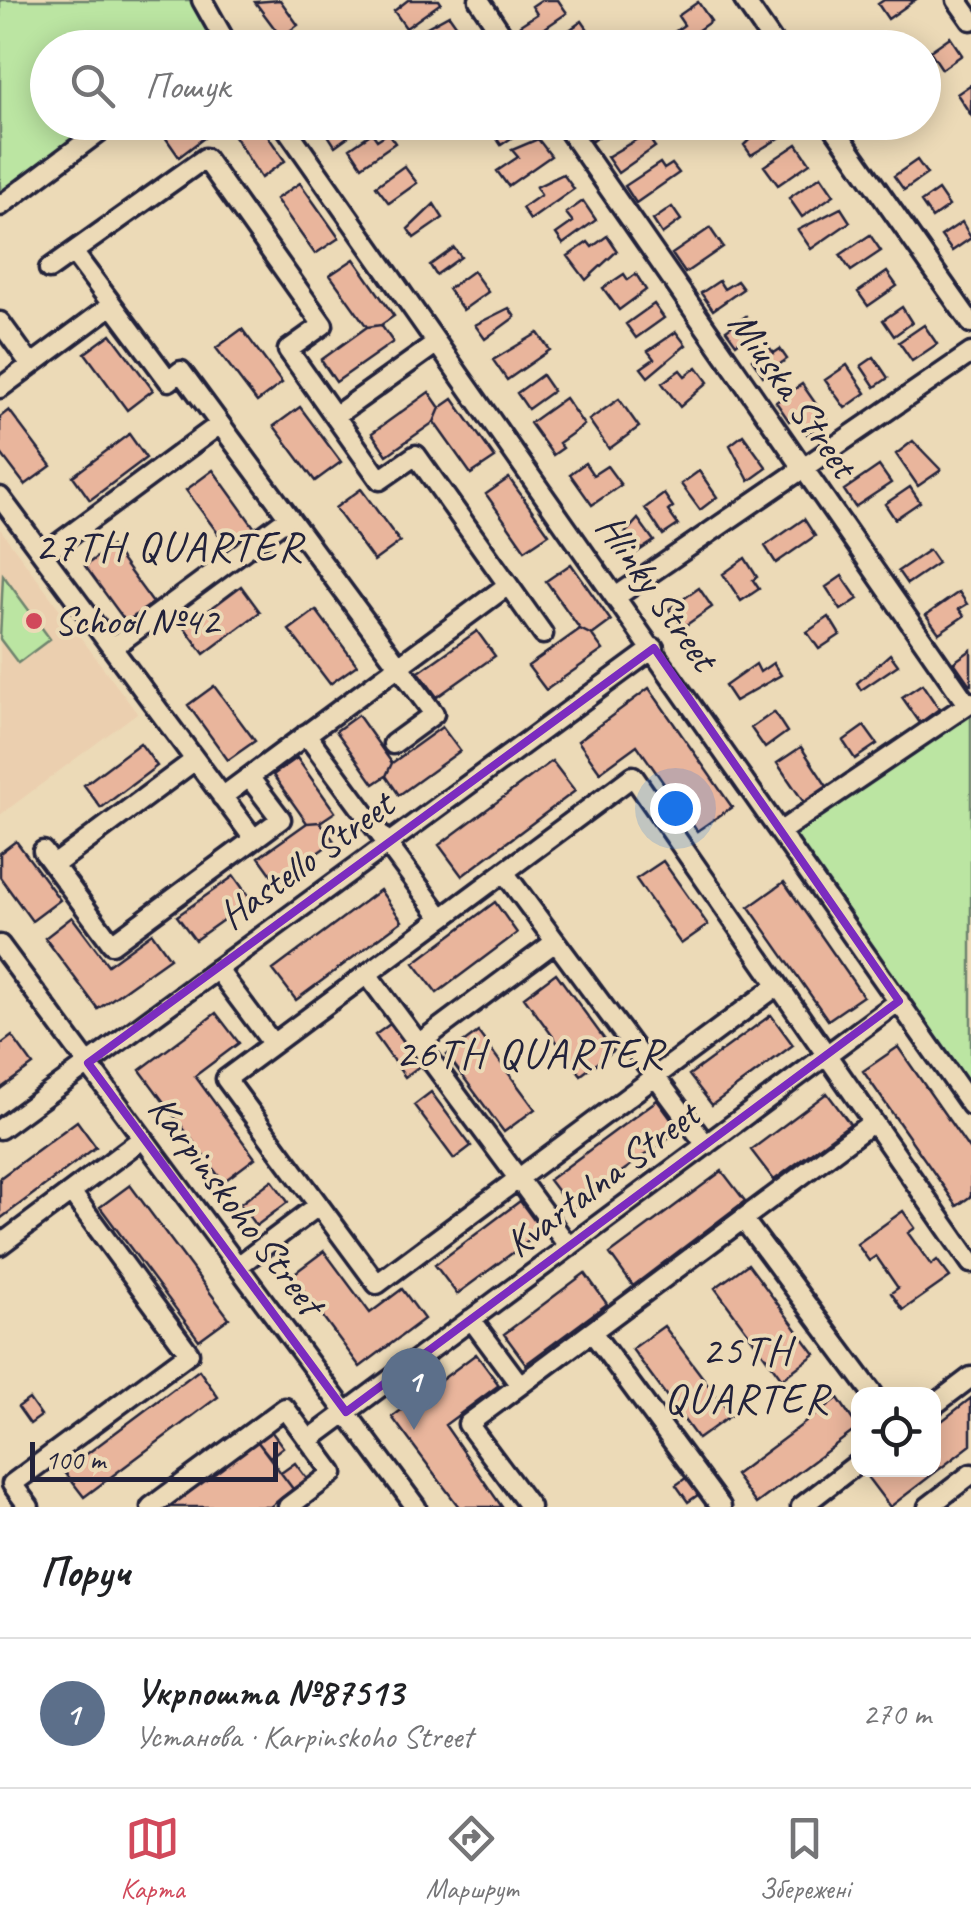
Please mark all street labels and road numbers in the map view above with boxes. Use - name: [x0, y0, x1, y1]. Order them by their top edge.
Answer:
- street label: Miuska Street: [717, 301, 871, 490]
- street label: Hlinky Street: [585, 504, 731, 683]
- street label: Hastello Street: [209, 778, 406, 940]
- street label: Karpinskoho Street: [137, 1085, 338, 1329]
- street label: Kvartalna Street: [495, 1088, 712, 1268]

